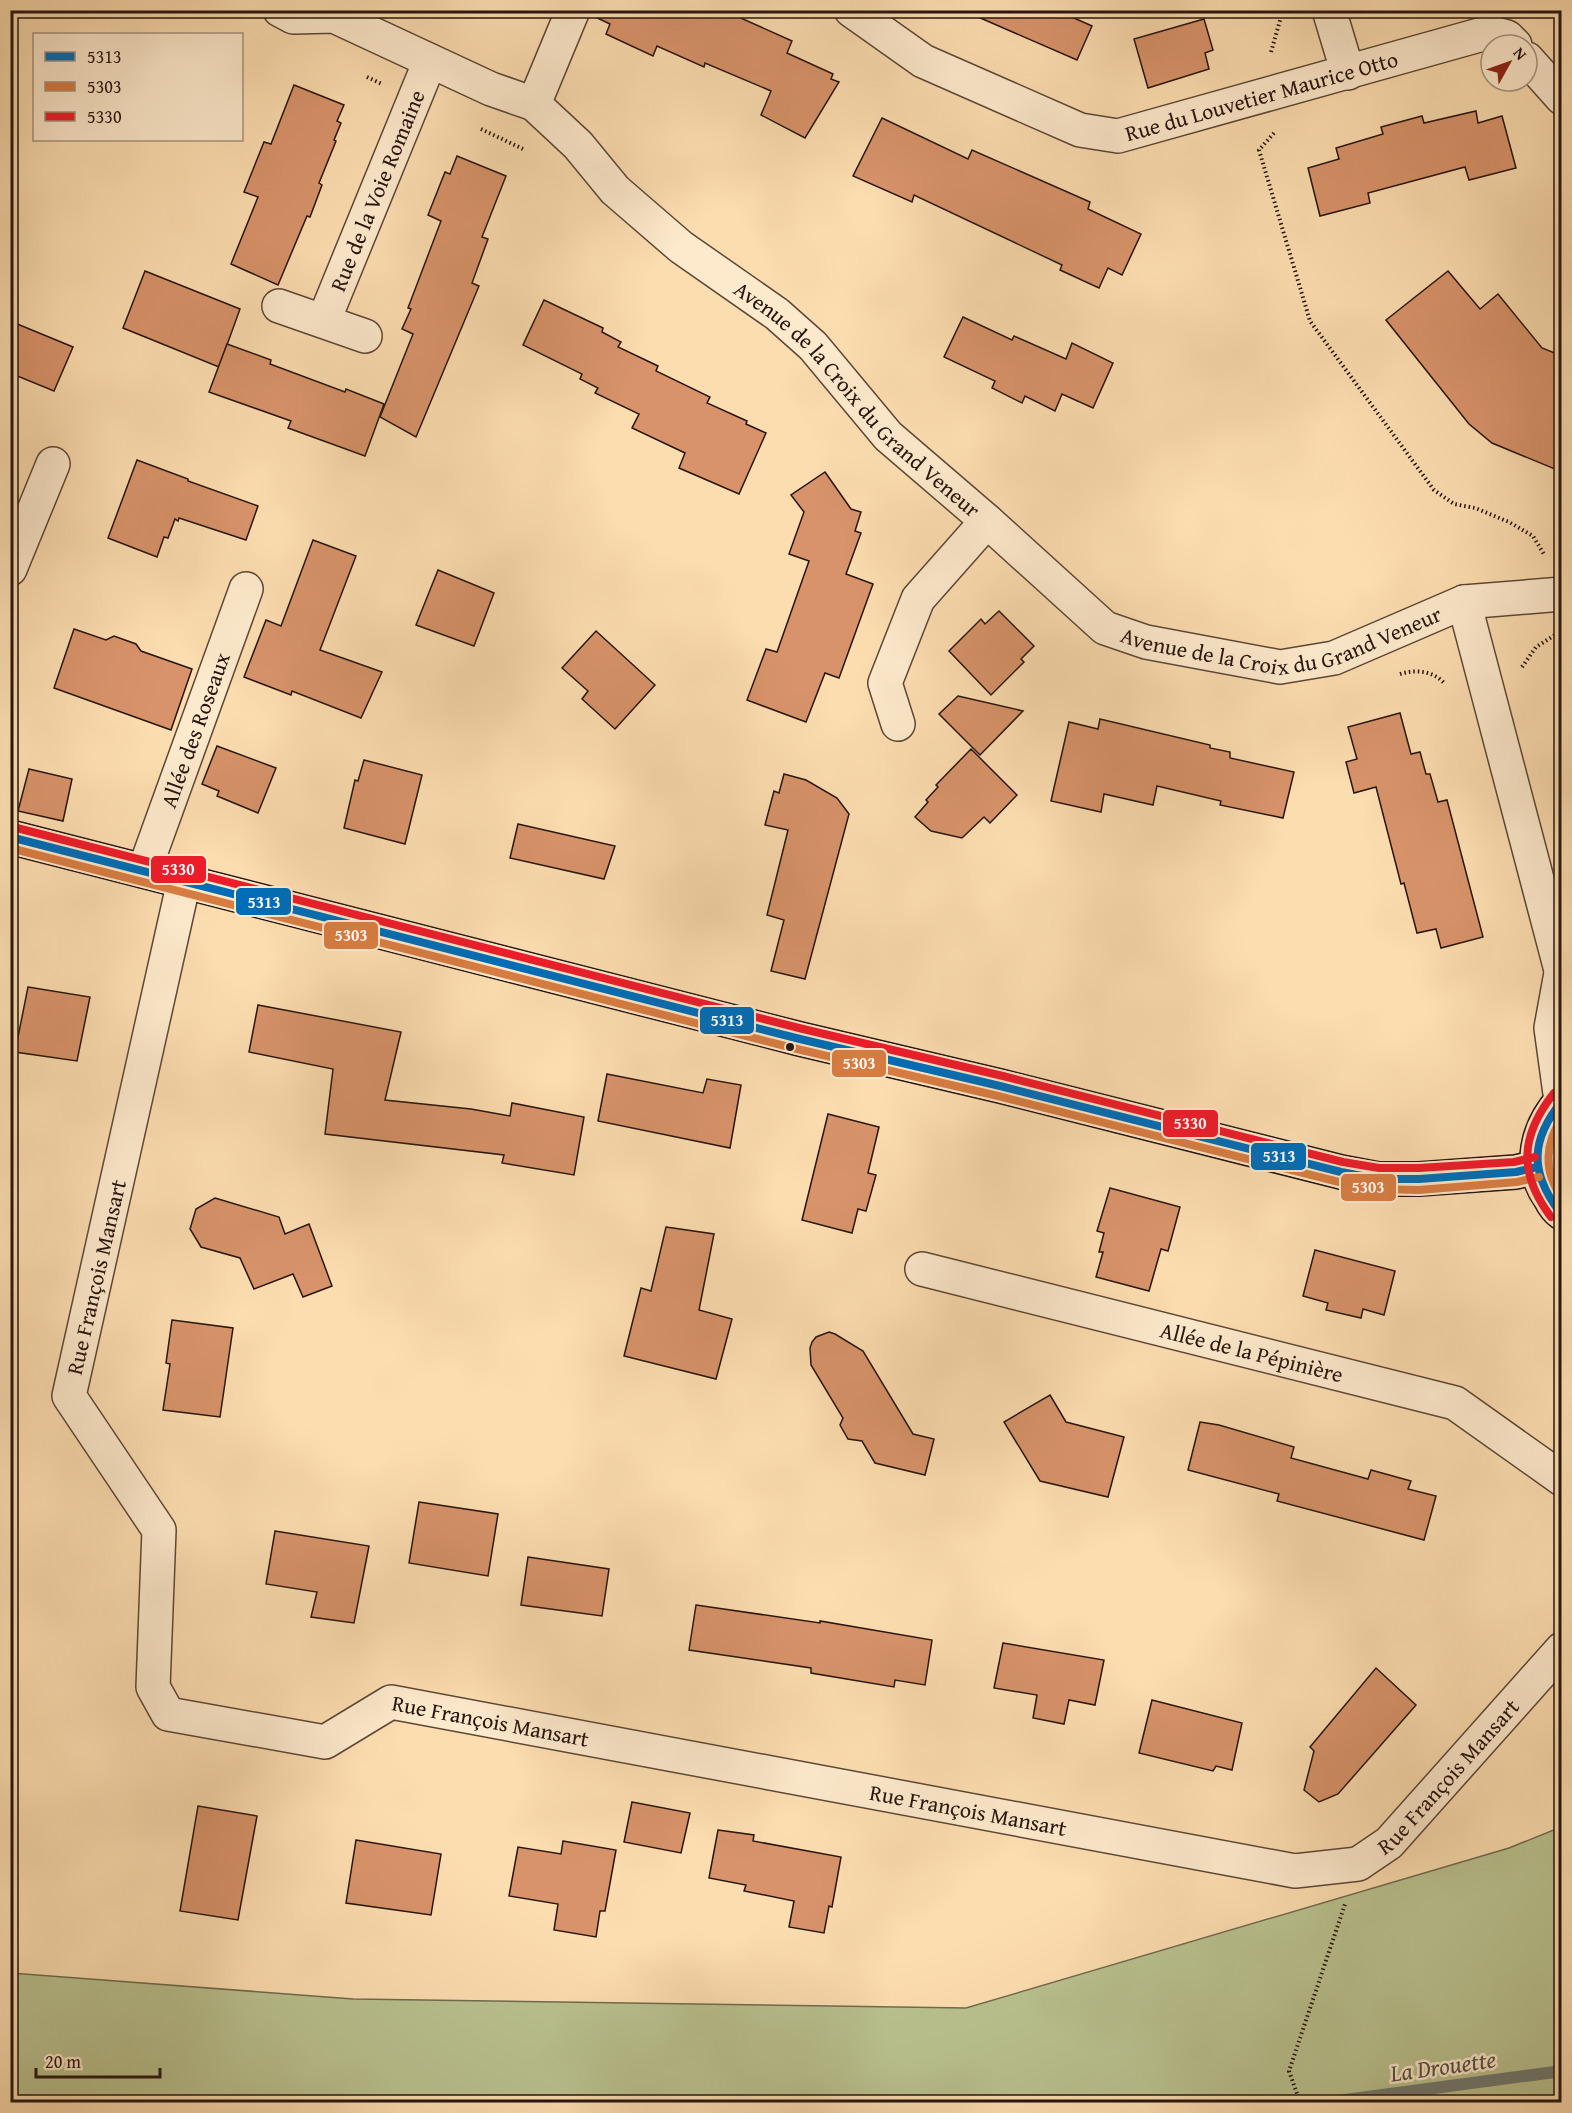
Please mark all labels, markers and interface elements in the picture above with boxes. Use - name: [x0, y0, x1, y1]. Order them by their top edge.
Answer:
- legend: [33, 33, 243, 141]
- north arrow: [1479, 33, 1539, 93]
- text: N: [1508, 42, 1533, 65]
- text: 5313: [87, 43, 122, 70]
- street label: Rue du Louvetier Maurice Otto: [1121, 43, 1401, 149]
- text: 5303: [87, 73, 122, 100]
- street label: Rue de la Voie Romaine: [321, 85, 433, 296]
- text: 5330: [87, 103, 122, 130]
- street label: Avenue de la Croix du Grand Veneur: [728, 273, 988, 525]
- street label: Avenue de la Croix du Grand Veneur: [1117, 598, 1446, 683]
- street label: Allée des Roseaux: [152, 647, 238, 812]
- line badge: 5330: [150, 855, 207, 884]
- text: 5330: [161, 857, 195, 881]
- line badge: 5313: [235, 887, 292, 916]
- text: 5313: [247, 890, 281, 914]
- line badge: 5303: [323, 921, 379, 950]
- text: 5303: [334, 923, 368, 947]
- line badge: 5313: [699, 1006, 755, 1035]
- text: 5313: [710, 1008, 744, 1032]
- unlabelled marker: [784, 1041, 796, 1053]
- line badge: 5303: [831, 1049, 887, 1078]
- text: 5303: [842, 1051, 876, 1075]
- line badge: 5330: [1162, 1109, 1219, 1138]
- text: 5330: [1173, 1111, 1207, 1135]
- line badge: 5313: [1250, 1142, 1307, 1171]
- text: 5313: [1262, 1144, 1296, 1168]
- line badge: 5303: [1340, 1173, 1397, 1202]
- text: 5303: [1351, 1175, 1385, 1199]
- street label: Rue François Mansart: [58, 1176, 134, 1378]
- street label: Allée de la Pépinière: [1157, 1313, 1347, 1390]
- street label: Rue François Mansart: [389, 1687, 592, 1755]
- street label: Rue François Mansart: [1371, 1691, 1527, 1862]
- street label: Rue François Mansart: [867, 1776, 1070, 1844]
- scale bar: [36, 2041, 160, 2079]
- water label: La Drouette: [1387, 2041, 1498, 2091]
- text: 20 m: [45, 2048, 81, 2075]

